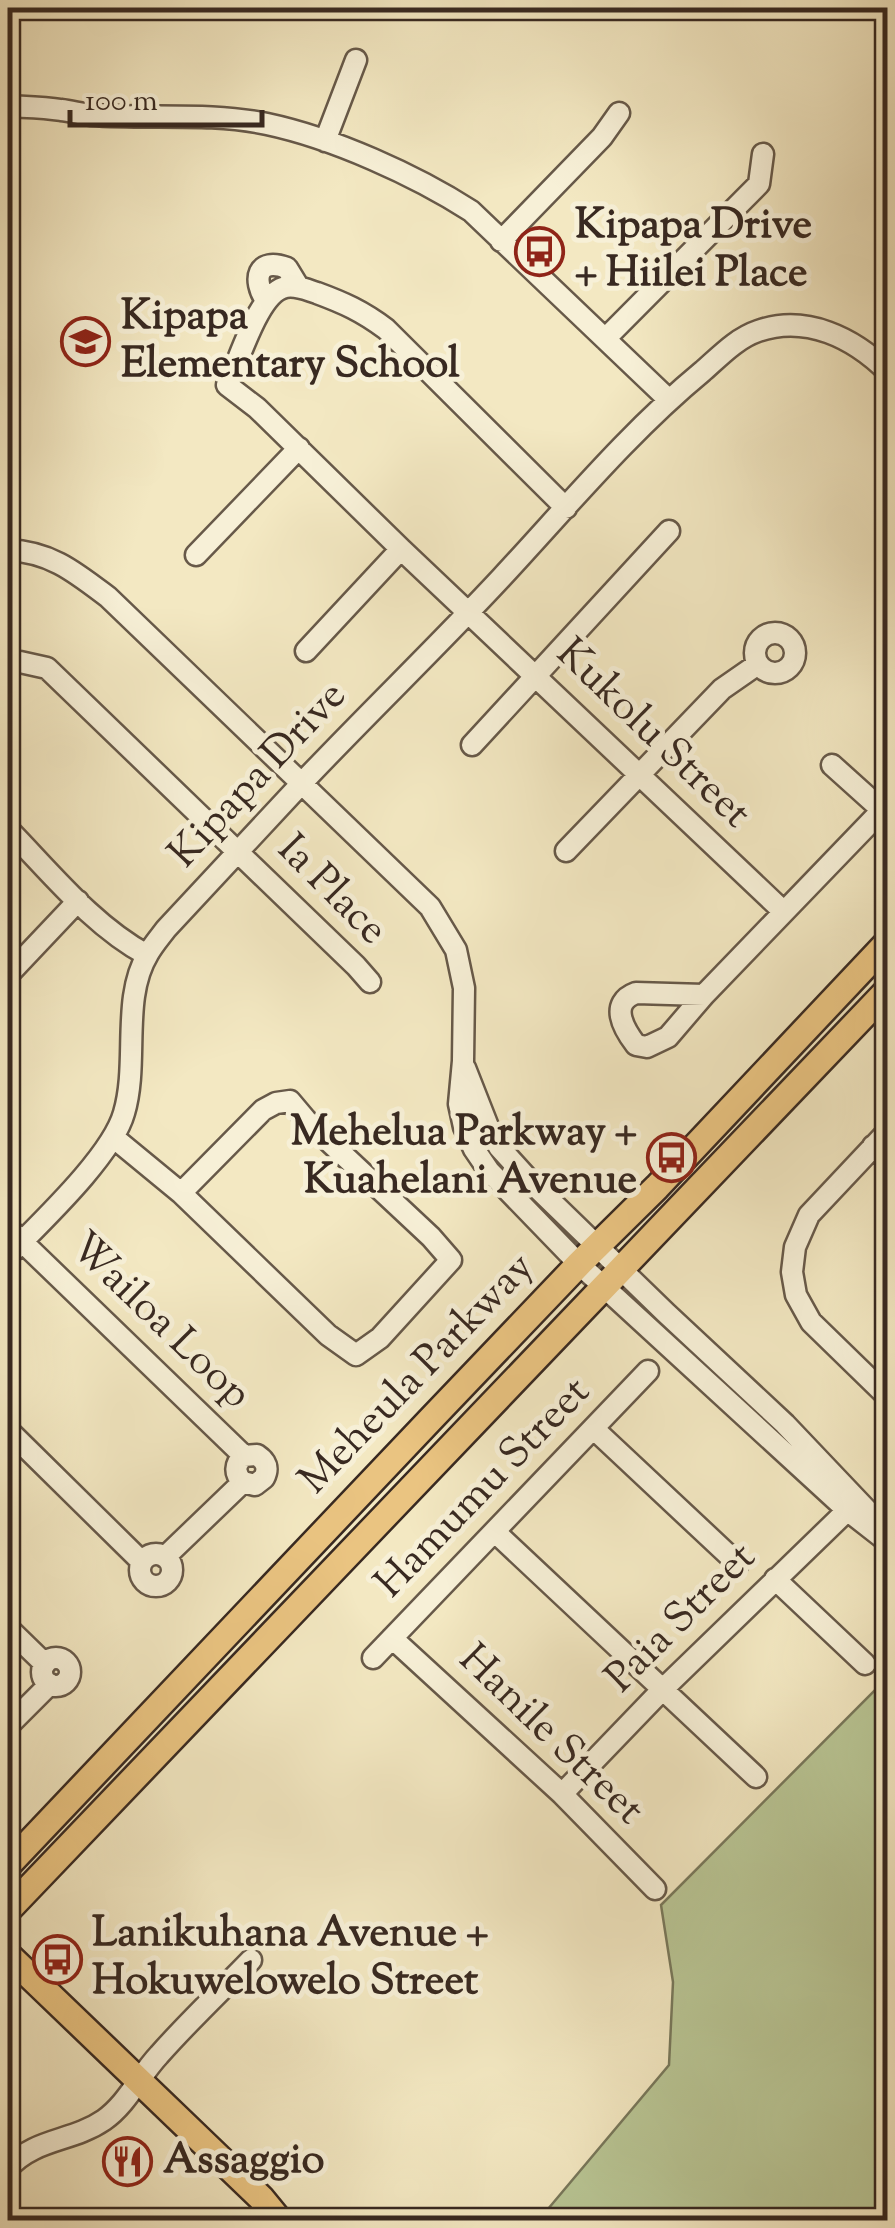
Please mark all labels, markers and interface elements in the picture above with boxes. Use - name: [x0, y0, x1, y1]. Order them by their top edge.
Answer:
- scale bar: [70, 65, 262, 127]
- text: 100 m: [85, 81, 158, 124]
- place label: Kipapa Drive + Hiilei Place: [575, 197, 812, 305]
- bus stop icon: Kipapa Drive + Hiilei Place: [514, 225, 566, 277]
- place label: Kipapa Elementary School: [121, 288, 460, 396]
- school or university icon: Kipapa Elementary School: [60, 316, 112, 368]
- street label: Kukolu Street: [541, 626, 763, 844]
- street label: Kipapa Drive: [156, 669, 362, 883]
- street label: Ia Place: [262, 822, 400, 960]
- place label: Mehelua Parkway + Kuahelani Avenue: [291, 1104, 637, 1212]
- bus stop icon: Mehelua Parkway + Kuahelani Avenue: [646, 1132, 698, 1184]
- street label: Wailoa Loop: [55, 1220, 263, 1424]
- street label: Meheula Parkway: [287, 1240, 549, 1509]
- street label: Hamumu Street: [363, 1365, 605, 1613]
- street label: Paia Street: [593, 1530, 771, 1708]
- street label: Hanile Street: [444, 1632, 656, 1840]
- place label: Lanikuhana Avenue + Hokuwelowelo Street: [92, 1905, 488, 2013]
- bus stop icon: Lanikuhana Avenue + Hokuwelowelo Street: [31, 1933, 83, 1985]
- place label: Assaggio: [163, 2132, 324, 2192]
- restaurant icon: Assaggio: [102, 2136, 154, 2188]

